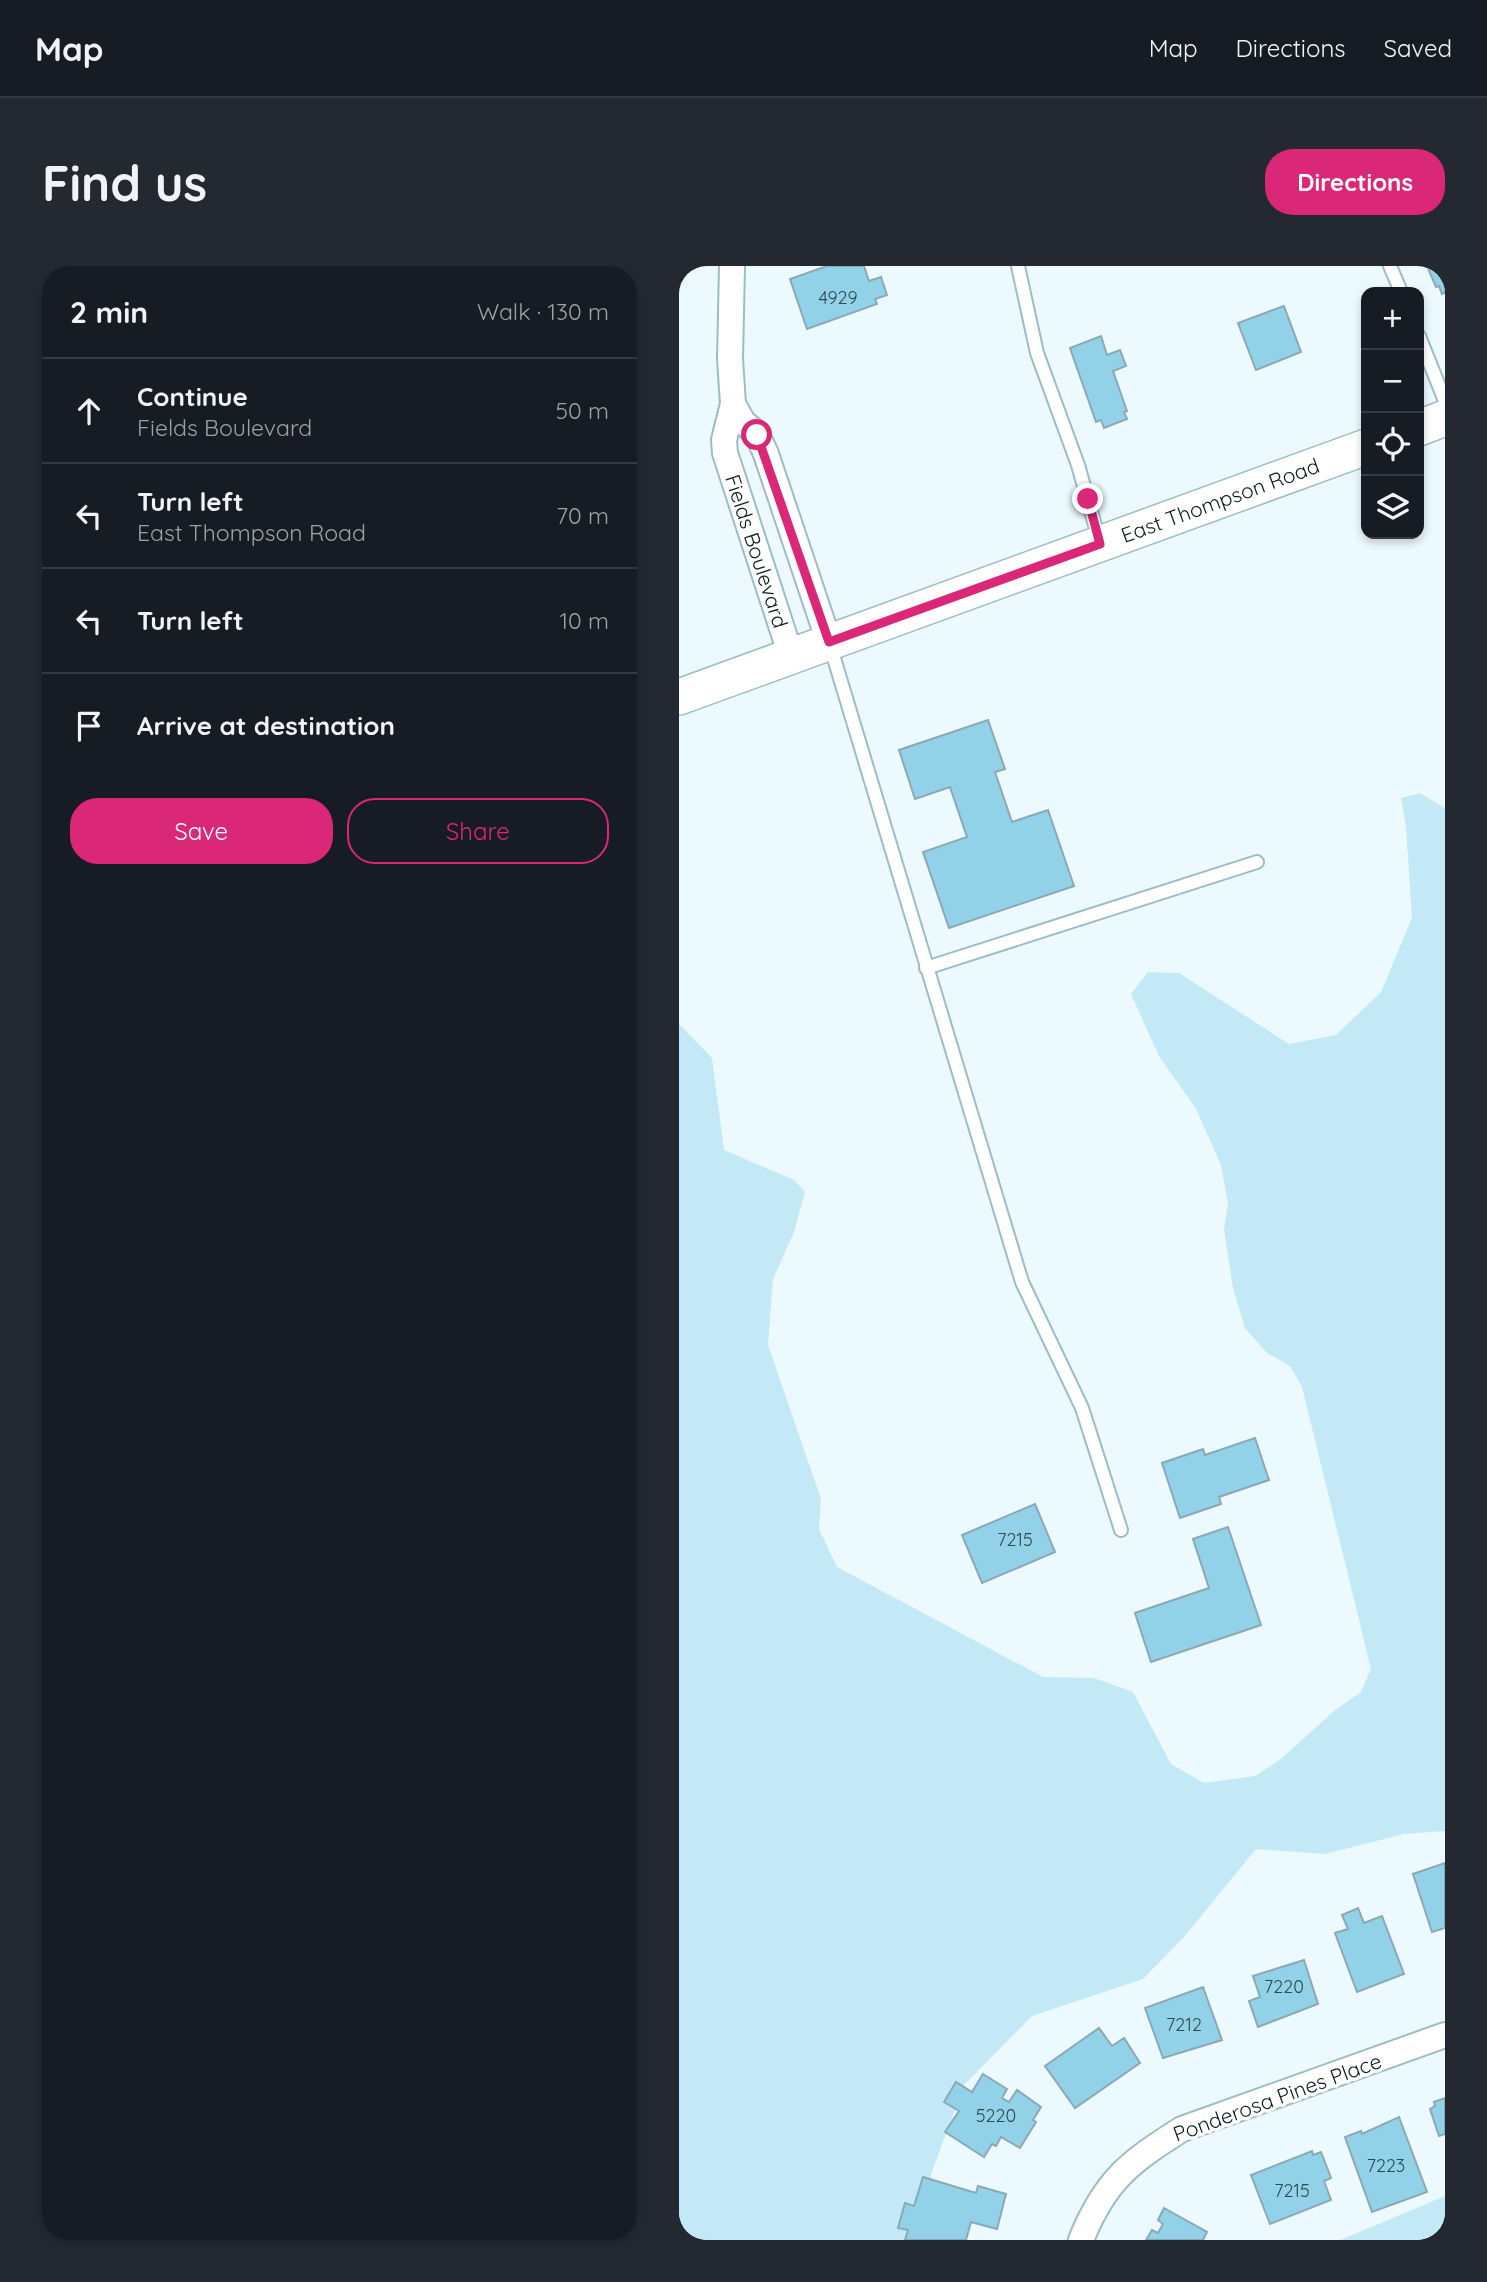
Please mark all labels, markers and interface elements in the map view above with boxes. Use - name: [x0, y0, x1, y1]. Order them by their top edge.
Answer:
- text: Map: [35, 28, 103, 69]
- text: Map: [1149, 33, 1198, 63]
- text: Directions: [1236, 33, 1346, 63]
- text: Saved: [1384, 33, 1452, 63]
- button: Directions: [1265, 149, 1445, 215]
- text: Find us: [42, 152, 207, 213]
- house number: 4929: [818, 286, 858, 309]
- map controls: [1361, 287, 1424, 539]
- button: +: [1361, 287, 1424, 350]
- text: 2 min: [70, 293, 148, 331]
- text: Walk · 130 m: [477, 297, 609, 326]
- button: −: [1361, 350, 1424, 413]
- text: Continue: [137, 380, 248, 413]
- icon: ahead: [70, 392, 108, 430]
- text: 50 m: [556, 396, 609, 425]
- text: Fields Boulevard: [137, 413, 312, 442]
- button: locate: [1361, 413, 1424, 476]
- route start: [741, 419, 772, 450]
- street label: East Thompson Road: [1117, 452, 1323, 548]
- street label: Fields Boulevard: [720, 471, 794, 631]
- button: layers: [1361, 476, 1424, 539]
- route end: [1072, 483, 1103, 514]
- text: Turn left: [137, 485, 244, 518]
- icon: left: [70, 497, 108, 535]
- text: 70 m: [556, 501, 609, 530]
- text: East Thompson Road: [137, 518, 366, 547]
- icon: left: [70, 602, 108, 640]
- text: Turn left: [137, 604, 244, 637]
- text: 10 m: [560, 606, 609, 635]
- icon: arrive: [70, 707, 108, 745]
- text: Arrive at destination: [137, 709, 395, 742]
- button: Save: [70, 798, 333, 864]
- button: Share: [347, 798, 609, 864]
- house number: 7215: [997, 1528, 1033, 1551]
- house number: 7220: [1264, 1975, 1304, 1998]
- house number: 7212: [1166, 2013, 1202, 2036]
- street label: Ponderosa Pines Place: [1169, 2047, 1385, 2147]
- house number: 5220: [976, 2104, 1016, 2127]
- house number: 7223: [1367, 2154, 1405, 2177]
- house number: 7215: [1274, 2179, 1310, 2202]

